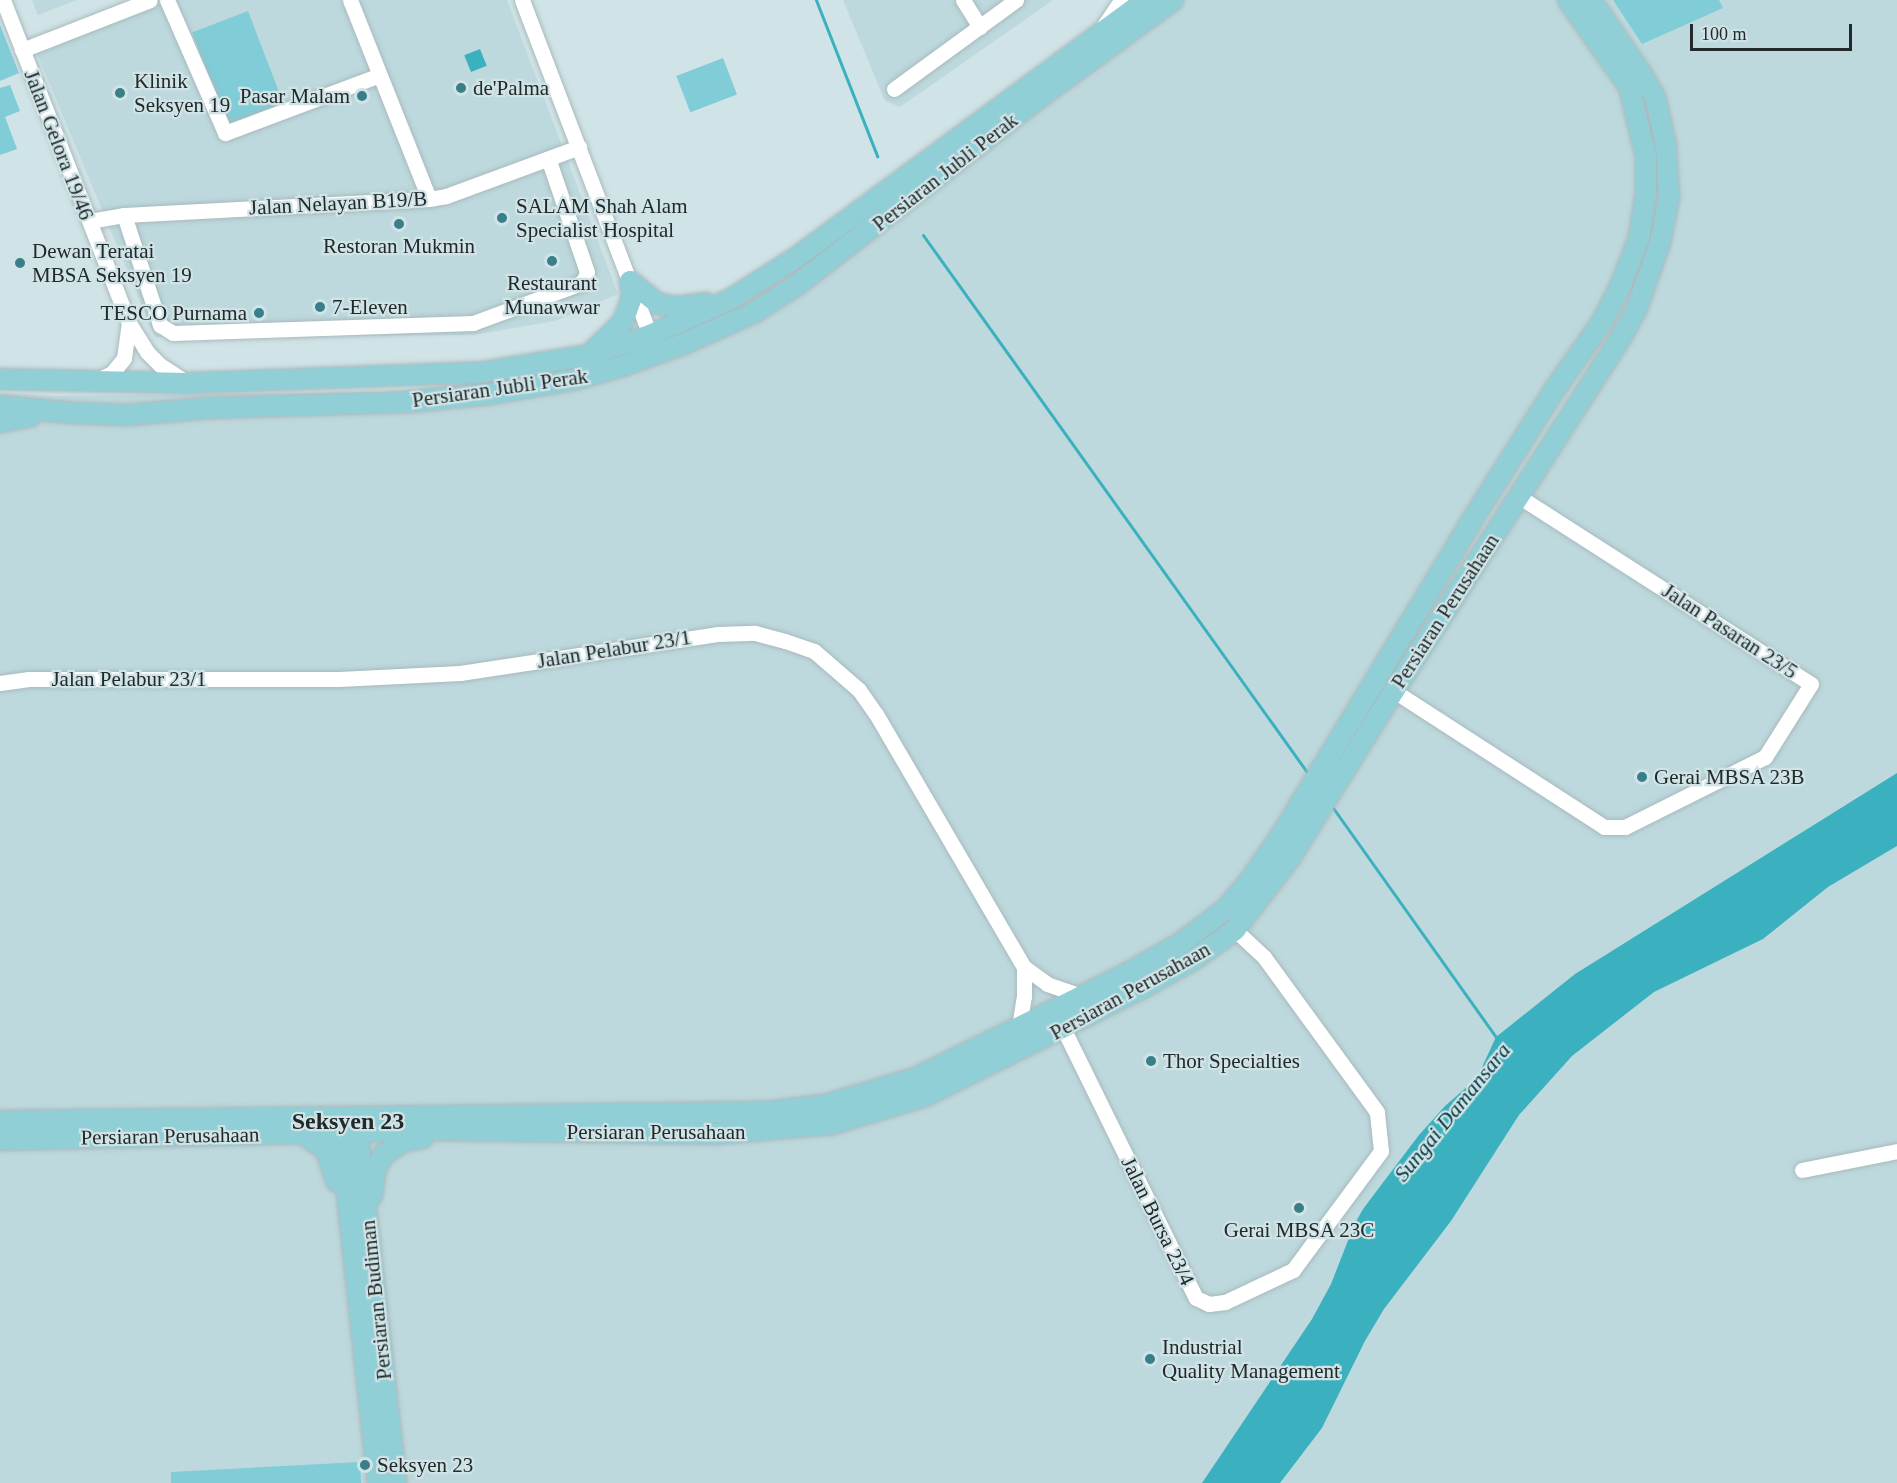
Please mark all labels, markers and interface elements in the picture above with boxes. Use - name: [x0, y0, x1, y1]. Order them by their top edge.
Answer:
- scale bar: [1693, 12, 1855, 50]
- text: 100 m: [1701, 24, 1747, 44]
- street label: Jalan Gelora 19/46: [19, 66, 99, 224]
- place label: Klinik Seksyen 19: [134, 68, 230, 118]
- place label: de'Palma: [473, 75, 549, 101]
- marker: de'Palma: [454, 81, 468, 95]
- place label: Pasar Malam: [240, 83, 350, 109]
- marker: Klinik Seksyen 19: [111, 84, 129, 102]
- marker: Pasar Malam: [355, 89, 369, 103]
- street label: Persiaran Jubli Perak: [867, 107, 1023, 237]
- street label: Jalan Nelayan B19/B: [248, 186, 428, 220]
- place label: SALAM Shah Alam Specialist Hospital: [516, 193, 689, 243]
- marker: SALAM Shah Alam Specialist Hospital: [493, 209, 511, 227]
- marker: Restoran Mukmin: [392, 217, 406, 231]
- place label: Restoran Mukmin: [323, 233, 475, 259]
- place label: Dewan Teratai MBSA Seksyen 19: [32, 238, 193, 288]
- marker: Restaurant Munawwar: [545, 254, 559, 268]
- marker: Dewan Teratai MBSA Seksyen 19: [13, 256, 27, 270]
- place label: Restaurant Munawwar: [504, 270, 600, 320]
- place label: 7-Eleven: [332, 294, 408, 320]
- place label: TESCO Purnama: [101, 300, 247, 326]
- marker: 7-Eleven: [313, 300, 327, 314]
- marker: TESCO Purnama: [252, 306, 266, 320]
- street label: Persiaran Jubli Perak: [410, 363, 590, 413]
- street label: Persiaran Perusahaan: [1386, 529, 1504, 693]
- street label: Jalan Pasaran 23/5: [1658, 578, 1802, 684]
- street label: Jalan Pelabur 23/1: [535, 624, 693, 674]
- street label: Jalan Pelabur 23/1: [51, 666, 207, 692]
- place label: Gerai MBSA 23B: [1654, 764, 1806, 790]
- marker: Gerai MBSA 23B: [1635, 770, 1649, 784]
- street label: Persiaran Perusahaan: [1046, 937, 1214, 1045]
- water label: Sungai Damansara: [1388, 1037, 1516, 1187]
- place label: Thor Specialties: [1163, 1048, 1300, 1074]
- marker: Thor Specialties: [1144, 1054, 1158, 1068]
- district label: Seksyen 23: [292, 1108, 404, 1136]
- street label: Persiaran Perusahaan: [566, 1119, 746, 1145]
- street label: Persiaran Perusahaan: [80, 1122, 260, 1150]
- street label: Jalan Bursa 23/4: [1116, 1153, 1200, 1289]
- marker: Gerai MBSA 23C: [1292, 1201, 1306, 1215]
- place label: Gerai MBSA 23C: [1223, 1217, 1375, 1243]
- street label: Persiaran Budiman: [355, 1219, 397, 1381]
- place label: Industrial Quality Management: [1162, 1334, 1340, 1384]
- marker: Industrial Quality Management: [1143, 1352, 1157, 1366]
- place label: Seksyen 23: [377, 1452, 473, 1478]
- marker: Seksyen 23: [358, 1458, 372, 1472]

